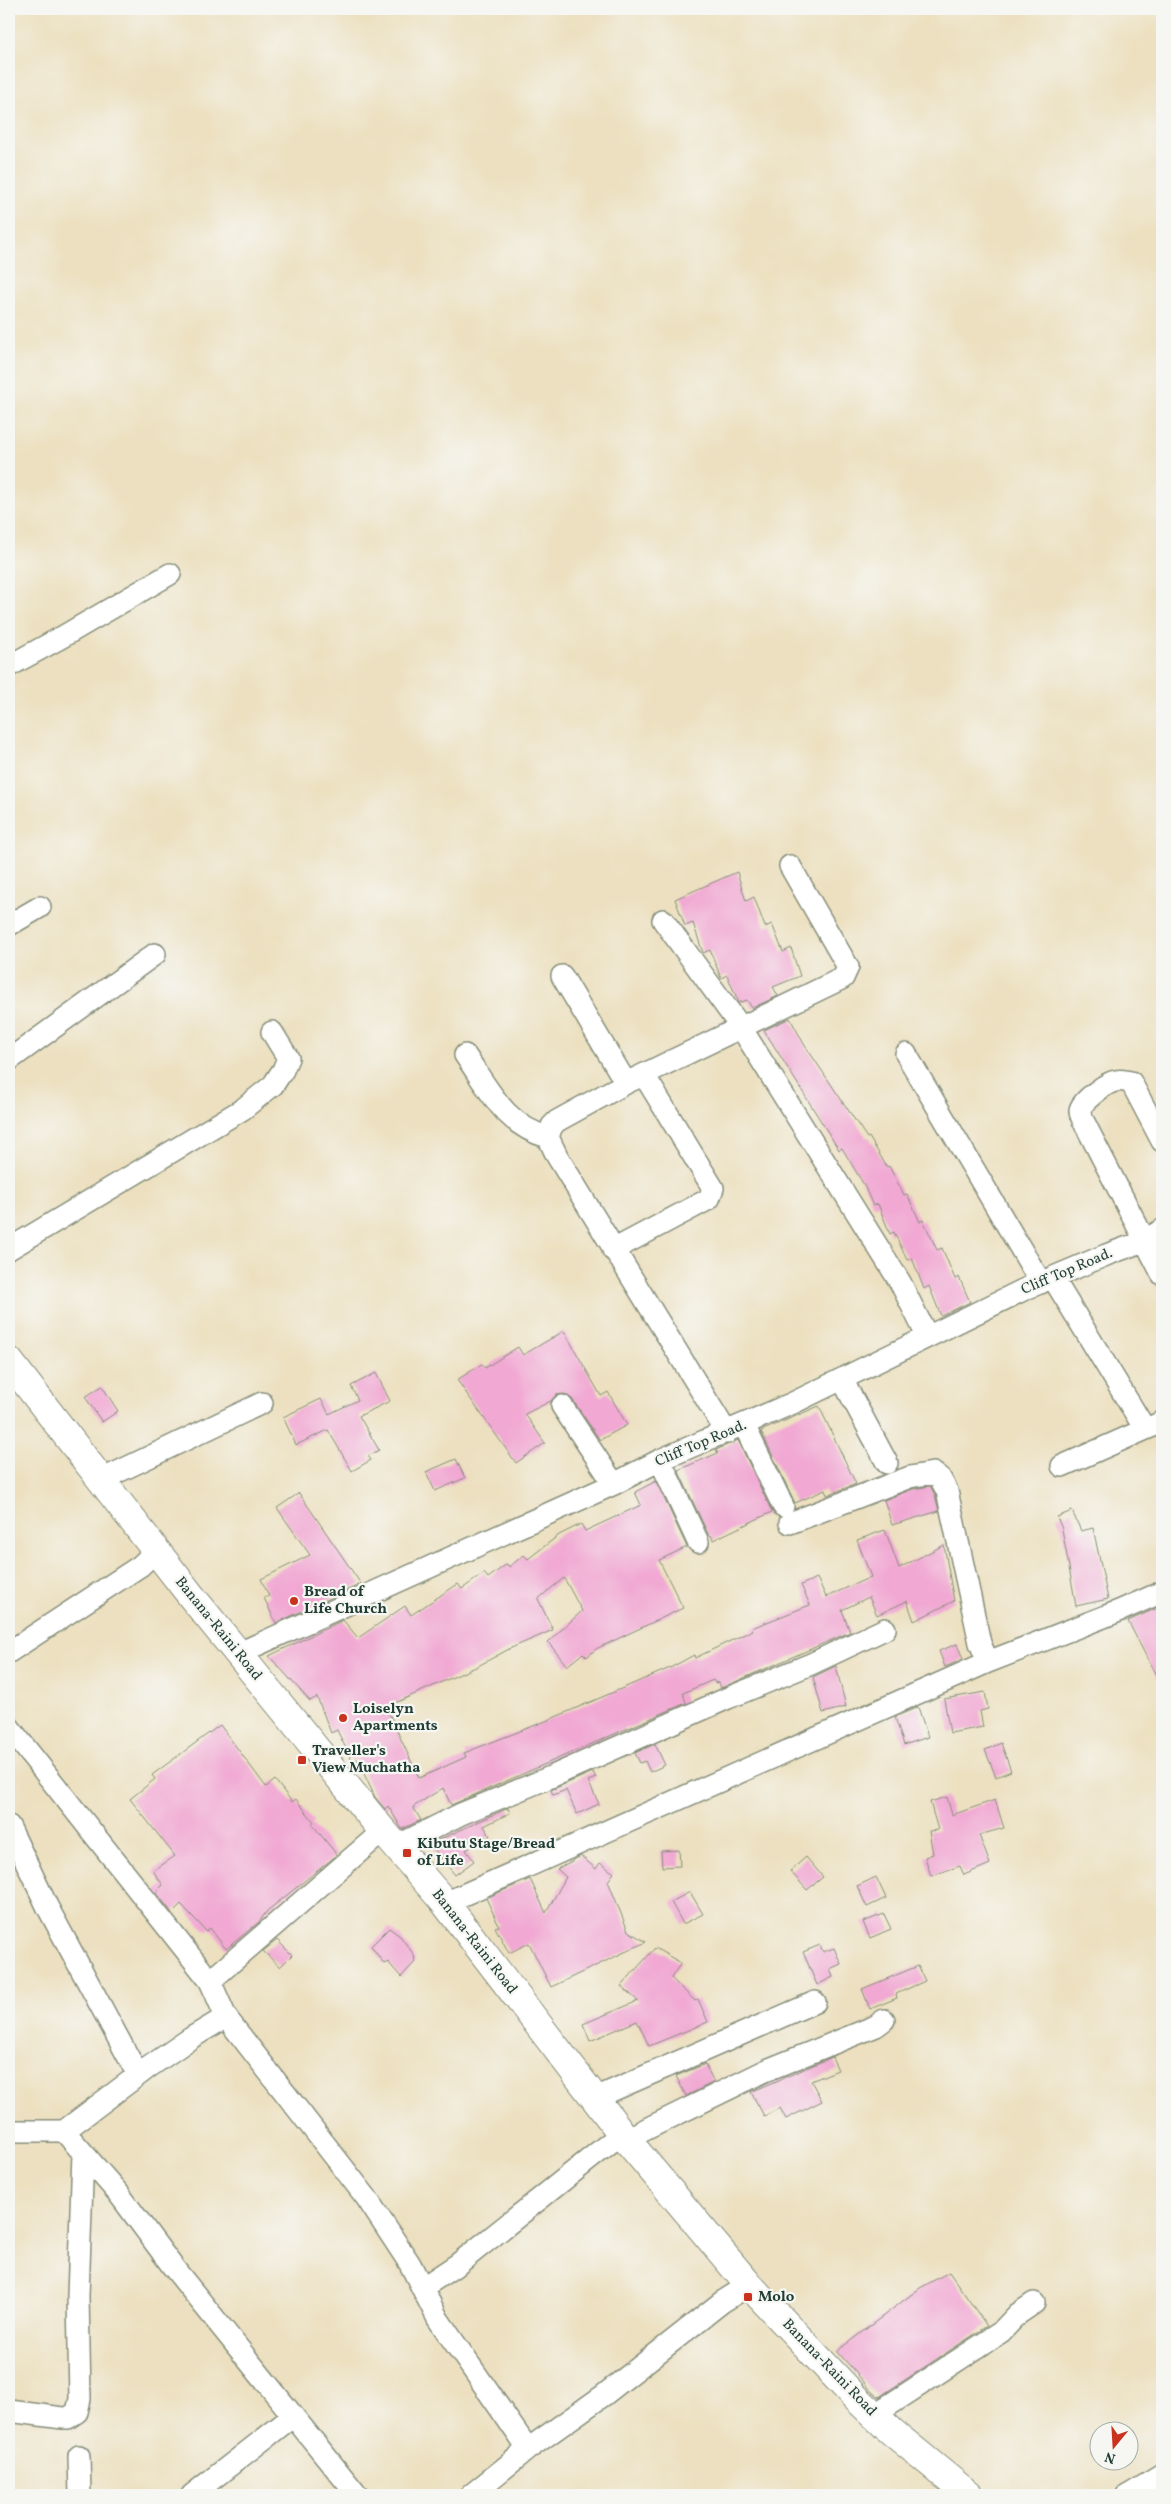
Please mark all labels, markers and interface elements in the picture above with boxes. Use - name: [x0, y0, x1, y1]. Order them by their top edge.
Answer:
- street label: Cliff Top Road.: [1018, 1243, 1116, 1301]
- street label: Cliff Top Road.: [652, 1415, 750, 1473]
- street label: Banana-Raini Road: [170, 1573, 266, 1685]
- place label: Bread of Life Church: [304, 1582, 387, 1620]
- marker: Bread of Life Church: [288, 1595, 300, 1607]
- place label: Loiselyn Apartments: [353, 1699, 438, 1737]
- marker: Loiselyn Apartments: [337, 1712, 349, 1724]
- place label: Traveller's View Muchatha: [312, 1741, 420, 1779]
- marker: Traveller's View Muchatha: [296, 1754, 308, 1766]
- place label: Kibutu Stage/Bread of Life: [417, 1834, 555, 1872]
- marker: Kibutu Stage/Bread of Life: [401, 1847, 413, 1859]
- street label: Banana-Raini Road: [426, 1885, 522, 1999]
- place label: Molo: [758, 2287, 795, 2308]
- marker: Molo: [742, 2291, 754, 2303]
- street label: Banana-Raini Road: [777, 2315, 881, 2421]
- north arrow: [1088, 2422, 1138, 2472]
- text: N: [1103, 2446, 1118, 2468]

